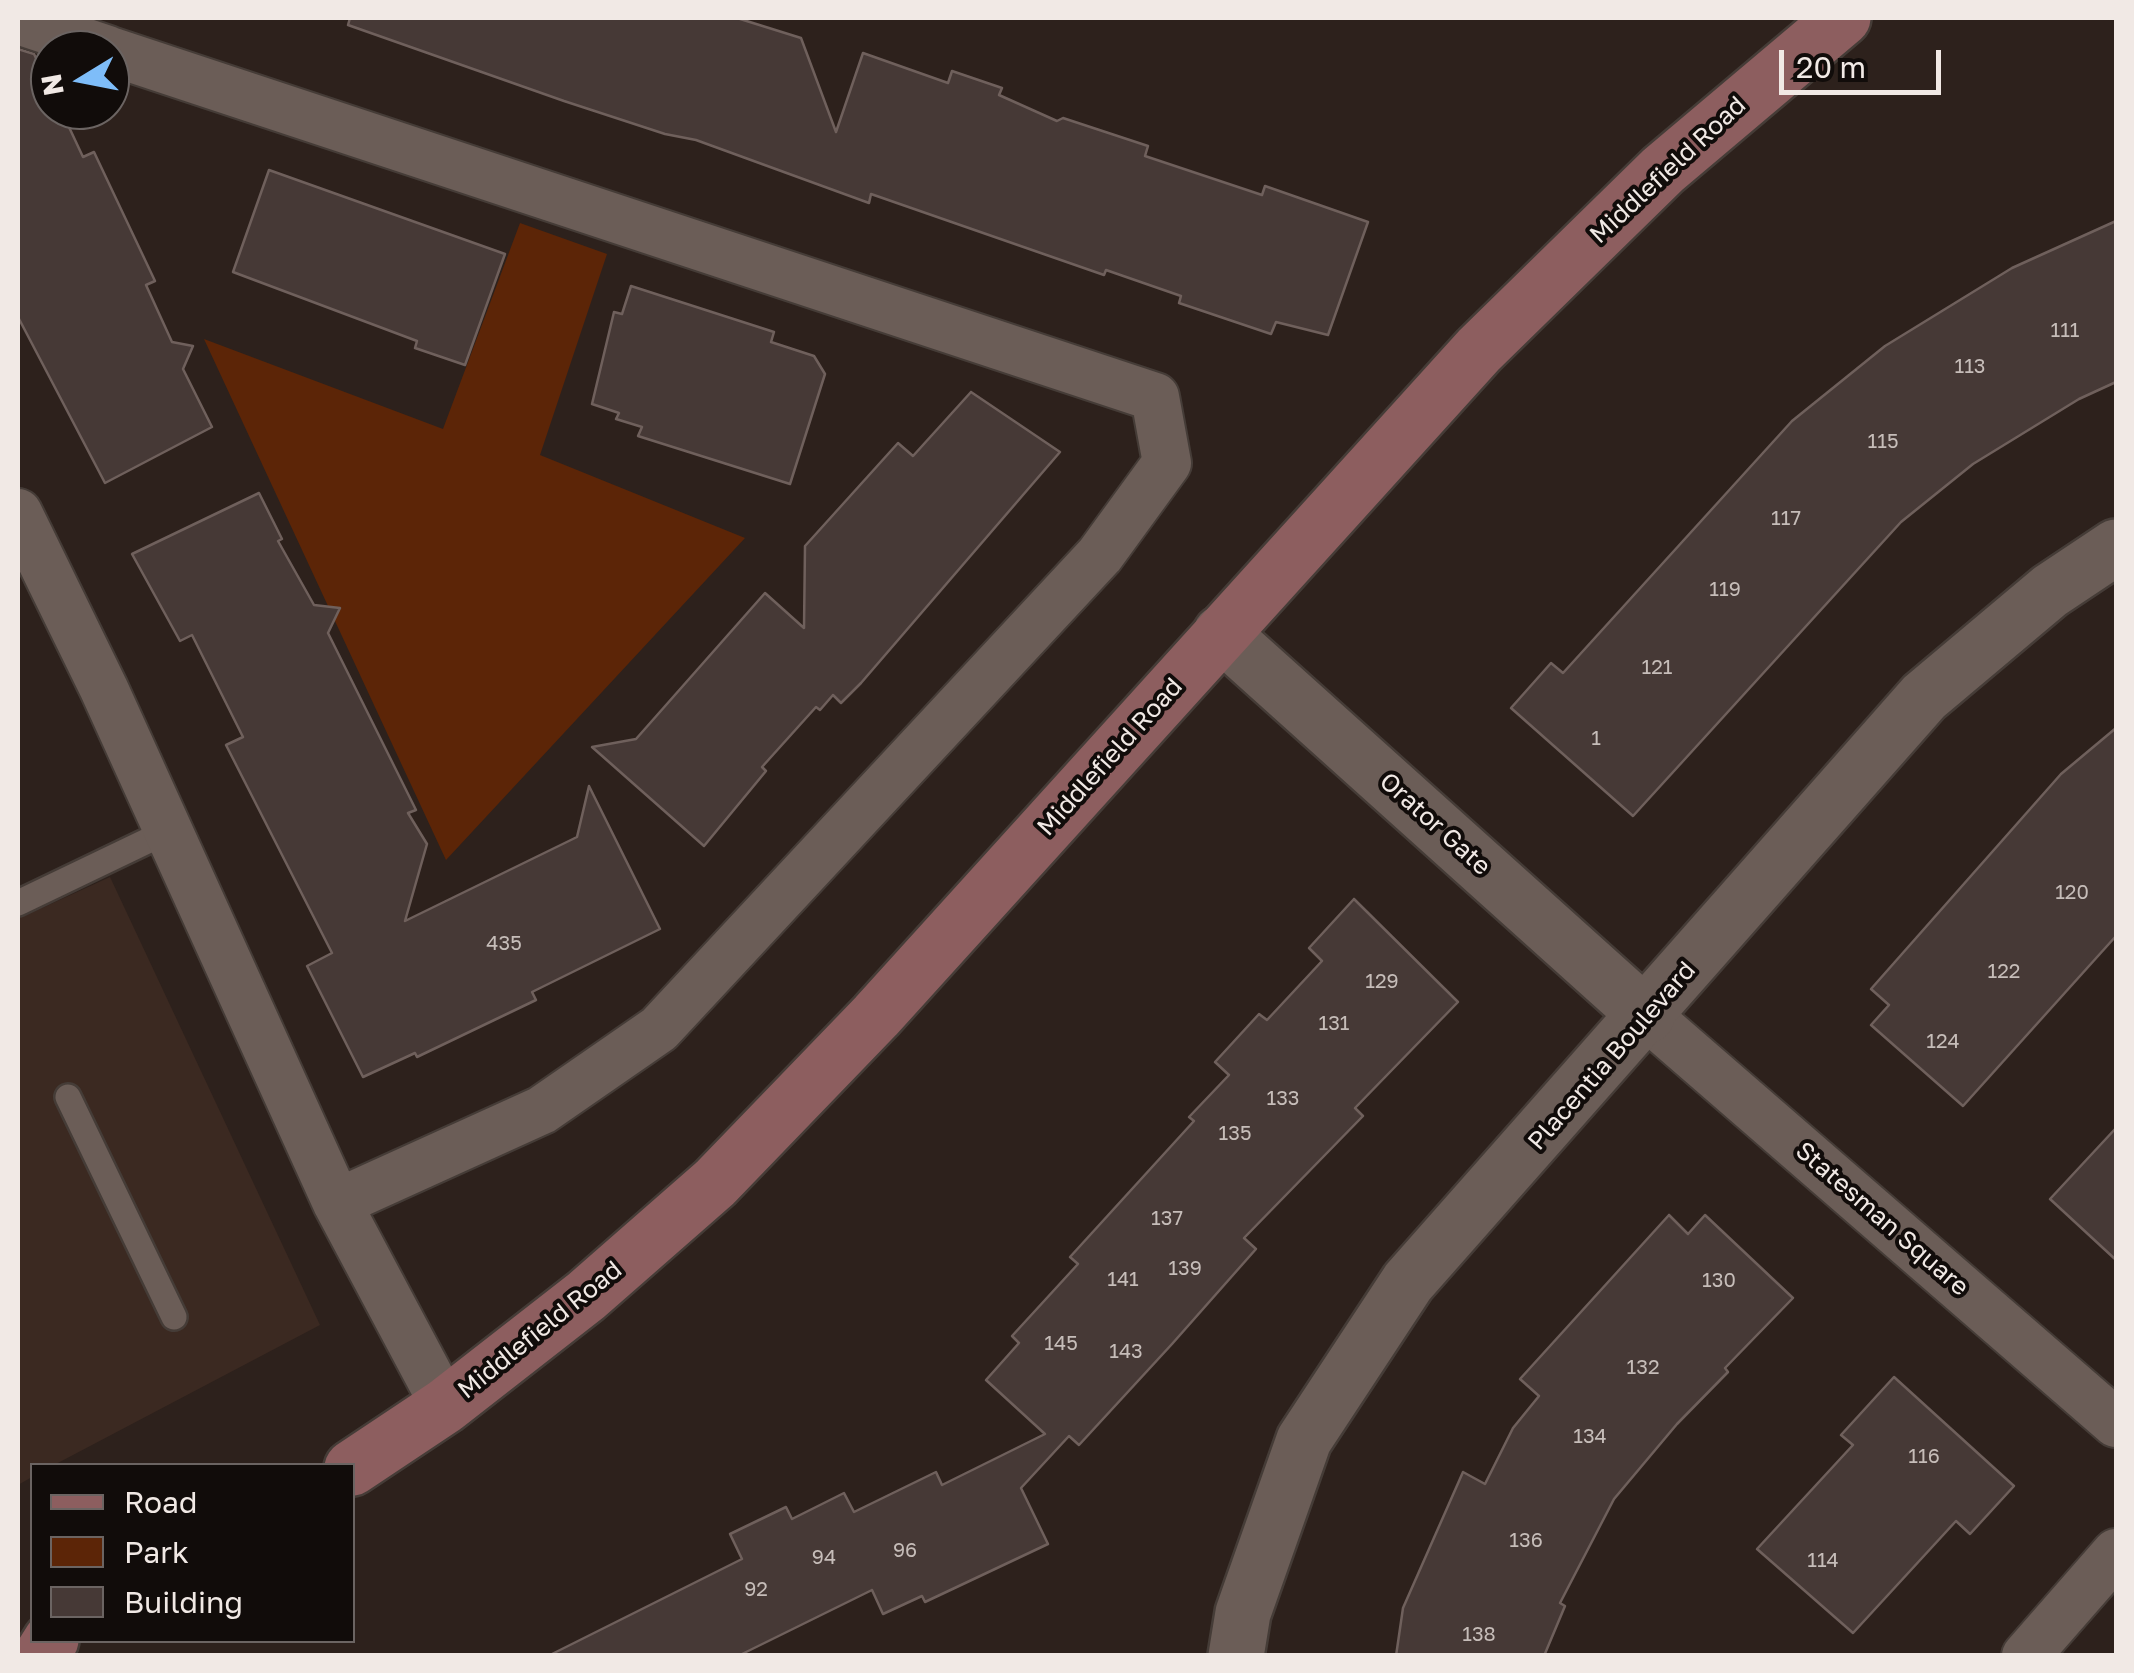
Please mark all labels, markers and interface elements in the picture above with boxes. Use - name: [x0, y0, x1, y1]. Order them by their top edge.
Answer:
- north arrow: [30, 30, 130, 130]
- scale bar: [1784, 30, 1946, 92]
- text: 20 m: [1796, 49, 1866, 85]
- text: N: [34, 72, 70, 98]
- street label: Middlefield Road: [1584, 90, 1752, 250]
- house number: 111: [2050, 319, 2080, 343]
- house number: 113: [1954, 355, 1986, 379]
- house number: 115: [1868, 430, 1898, 454]
- house number: 117: [1771, 507, 1801, 531]
- house number: 119: [1709, 578, 1741, 602]
- house number: 121: [1642, 656, 1672, 680]
- street label: Middlefield Road: [1031, 672, 1189, 842]
- house number: 1: [1591, 727, 1601, 751]
- street label: Orator Gate: [1373, 766, 1497, 882]
- house number: 120: [2055, 881, 2089, 905]
- house number: 435: [486, 932, 522, 956]
- street label: Placentia Boulevard: [1522, 956, 1702, 1156]
- house number: 122: [1988, 960, 2020, 984]
- house number: 129: [1365, 970, 1399, 994]
- house number: 131: [1318, 1012, 1350, 1036]
- house number: 124: [1926, 1030, 1960, 1054]
- house number: 133: [1266, 1087, 1300, 1111]
- house number: 135: [1219, 1122, 1251, 1146]
- street label: Statesman Square: [1789, 1136, 1975, 1302]
- house number: 137: [1151, 1207, 1183, 1231]
- street label: Middlefield Road: [452, 1255, 628, 1405]
- house number: 139: [1168, 1257, 1202, 1281]
- house number: 141: [1107, 1268, 1139, 1292]
- house number: 130: [1702, 1269, 1736, 1293]
- house number: 145: [1044, 1332, 1078, 1356]
- house number: 143: [1109, 1340, 1143, 1364]
- house number: 132: [1627, 1356, 1659, 1380]
- house number: 134: [1573, 1425, 1607, 1449]
- house number: 116: [1908, 1445, 1940, 1469]
- legend: [30, 1463, 355, 1643]
- text: Road: [124, 1484, 198, 1520]
- house number: 136: [1509, 1529, 1543, 1553]
- text: Park: [124, 1534, 189, 1570]
- house number: 96: [893, 1539, 917, 1563]
- house number: 94: [812, 1546, 836, 1570]
- house number: 114: [1807, 1549, 1839, 1573]
- house number: 92: [744, 1578, 768, 1602]
- text: Building: [124, 1584, 243, 1620]
- house number: 138: [1462, 1623, 1496, 1647]

